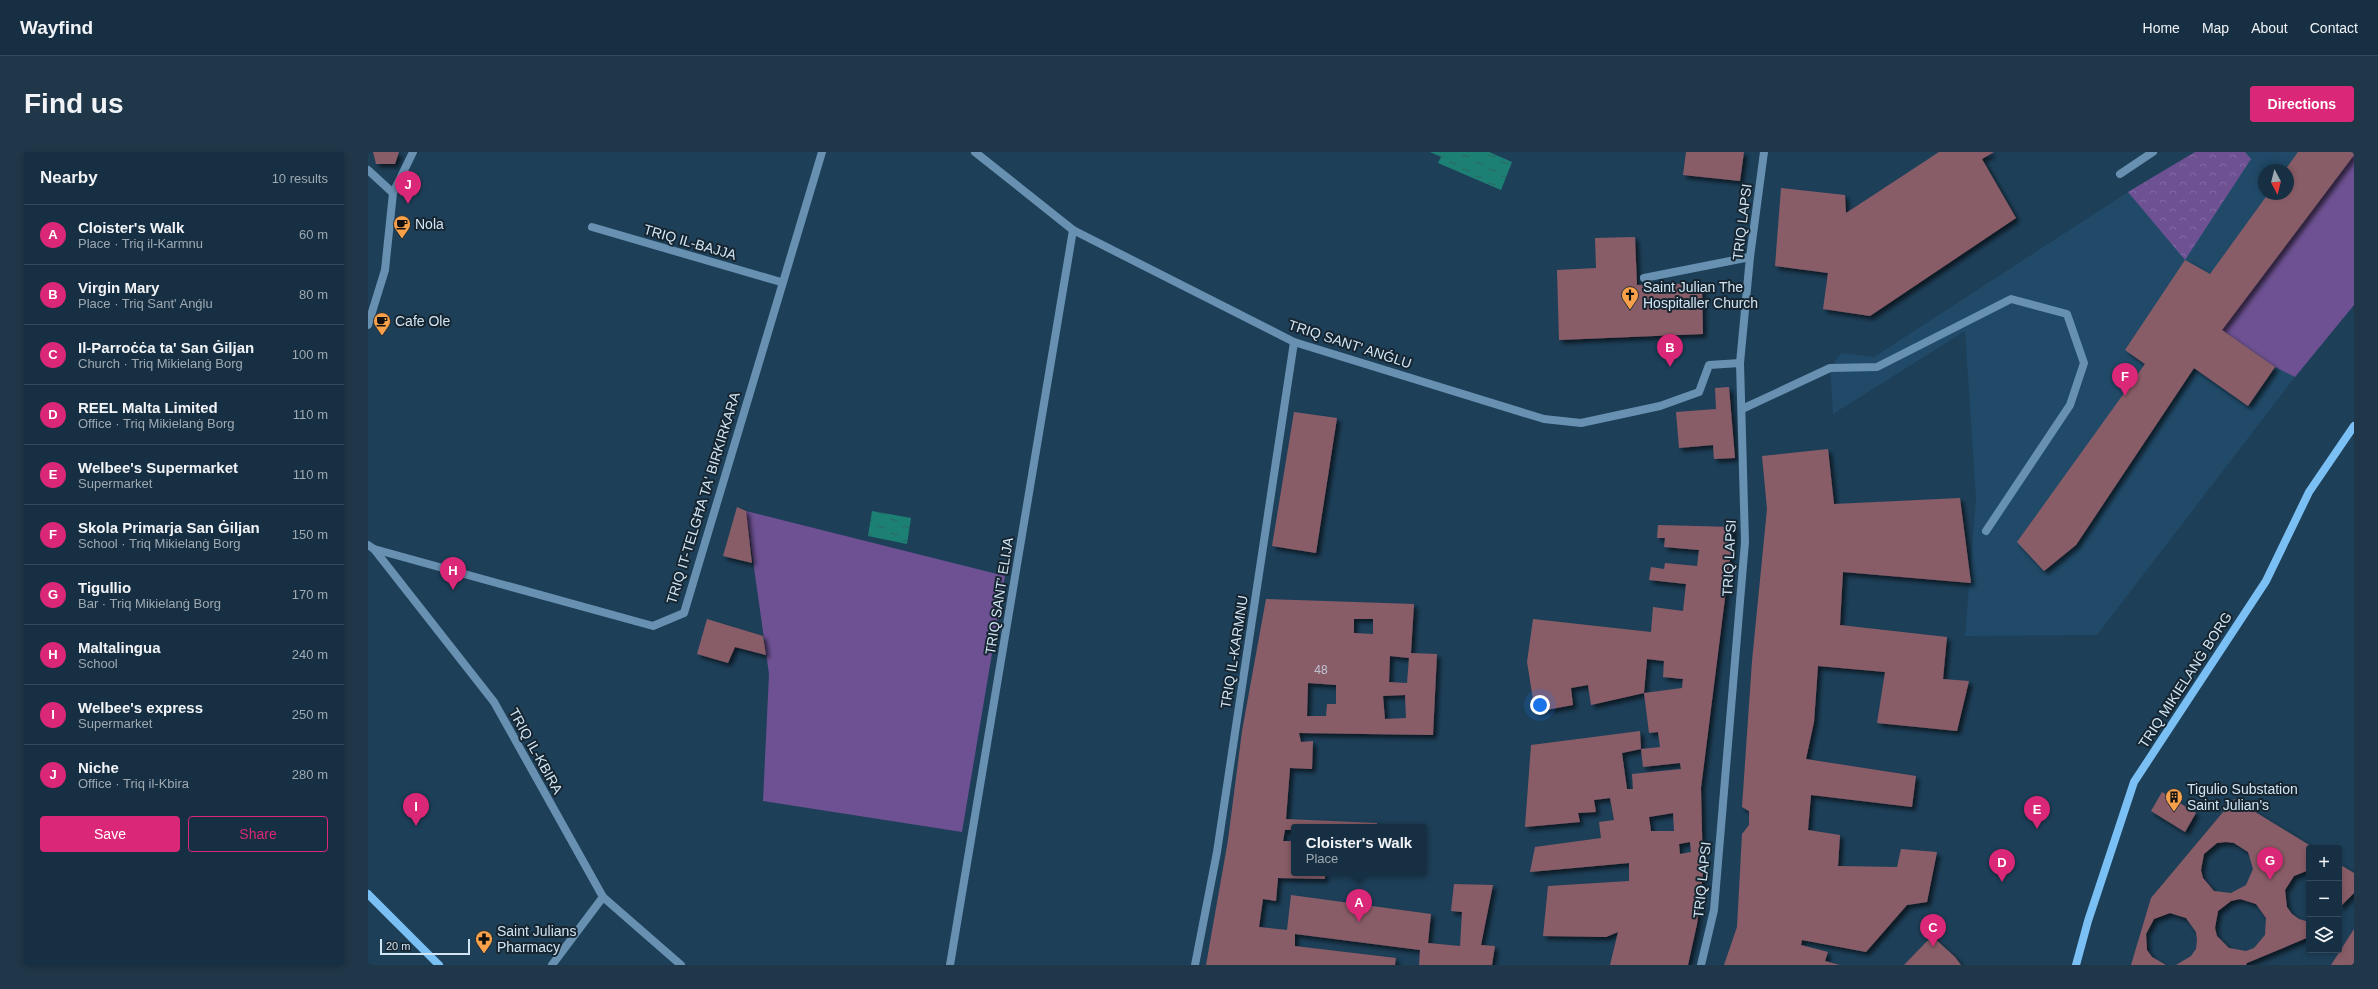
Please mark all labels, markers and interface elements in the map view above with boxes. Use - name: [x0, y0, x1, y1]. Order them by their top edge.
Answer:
- text: Wayfind: [20, 17, 93, 38]
- text: Home: [2143, 20, 2180, 36]
- text: Map: [2202, 20, 2229, 36]
- text: About: [2251, 20, 2288, 36]
- text: Contact: [2310, 20, 2358, 36]
- button: Directions: [2250, 86, 2354, 122]
- text: Find us: [24, 88, 124, 119]
- north arrow: [2258, 164, 2294, 200]
- text: Nearby: [40, 168, 98, 187]
- text: 10 results: [272, 171, 328, 186]
- pin: J: [395, 171, 421, 204]
- street label: TRIQ LAPSI: [1729, 183, 1755, 261]
- cafe icon: Nola: [392, 214, 412, 239]
- place label: Nola: [415, 216, 444, 232]
- text: Cloister's Walk: [78, 219, 184, 236]
- street label: TRIQ IL-BAJJA: [642, 221, 739, 263]
- text: A: [48, 227, 58, 242]
- text: 60 m: [299, 227, 328, 242]
- text: Place · Triq il-Karmnu: [78, 236, 203, 251]
- text: Virgin Mary: [78, 279, 159, 296]
- place label: Saint Julian The Hospitaller Church: [1643, 279, 1758, 311]
- church icon: Saint Julian The Hospitaller Church: [1620, 285, 1640, 310]
- text: B: [48, 287, 58, 302]
- text: 80 m: [299, 287, 328, 302]
- text: Place · Triq Sant' Anǵlu: [78, 296, 213, 311]
- cafe icon: Cafe Ole: [372, 311, 392, 336]
- place label: Cafe Ole: [395, 313, 450, 329]
- street label: TRIQ SANT' ANǴLU: [1286, 317, 1414, 371]
- pin: B: [1657, 334, 1683, 367]
- text: Il-Parroċċa ta' San Ġiljan: [78, 339, 254, 356]
- text: C: [48, 347, 58, 362]
- text: 100 m: [292, 347, 328, 362]
- text: Church · Triq Mikielanġ Borg: [78, 356, 243, 371]
- pin: F: [2112, 363, 2138, 396]
- street label: TRIQ IT-TELGĦA TA' BIRKIRKARA: [663, 389, 743, 606]
- text: REEL Malta Limited: [78, 399, 218, 416]
- text: D: [48, 407, 58, 422]
- text: 110 m: [293, 407, 328, 422]
- text: Office · Triq Mikielanġ Borg: [78, 416, 235, 431]
- text: Welbee's Supermarket: [78, 459, 238, 476]
- text: E: [49, 467, 57, 482]
- text: 110 m: [293, 467, 328, 482]
- text: Supermarket: [78, 476, 152, 491]
- text: Skola Primarja San Ġiljan: [78, 519, 260, 536]
- street label: TRIQ LAPSI: [1719, 519, 1739, 597]
- text: F: [49, 527, 57, 542]
- text: 150 m: [292, 527, 328, 542]
- text: School · Triq Mikielanġ Borg: [78, 536, 241, 551]
- street label: TRIQ SANT' ELIJA: [982, 536, 1016, 656]
- pin: H: [440, 557, 466, 590]
- text: Tigullio: [78, 579, 131, 596]
- text: G: [48, 587, 58, 602]
- text: 170 m: [292, 587, 328, 602]
- street label: TRIQ IL-KARMNU: [1217, 594, 1251, 710]
- text: Bar · Triq Mikielanġ Borg: [78, 596, 221, 611]
- street label: TRIQ MIKIELANĠ BORG: [2134, 609, 2235, 751]
- text: Maltalingua: [78, 639, 161, 656]
- text: H: [48, 647, 58, 662]
- text: 240 m: [292, 647, 328, 662]
- text: School: [78, 656, 118, 671]
- house number: 48: [1314, 663, 1328, 677]
- your location: [1530, 695, 1550, 715]
- text: Welbee's express: [78, 699, 203, 716]
- street label: TRIQ IL-KBIRA: [506, 705, 567, 797]
- text: I: [51, 707, 55, 722]
- text: 250 m: [292, 707, 328, 722]
- text: Supermarket: [78, 716, 152, 731]
- text: Niche: [78, 759, 119, 776]
- text: J: [49, 767, 57, 782]
- text: 280 m: [292, 767, 328, 782]
- text: Office · Triq il-Kbira: [78, 776, 189, 791]
- place label: Tigulio Substation Saint Julian's: [2187, 781, 2298, 813]
- building icon: Tigulio Substation Saint Julian's: [2164, 787, 2184, 812]
- pin: I: [403, 793, 429, 826]
- pin: E: [2024, 796, 2050, 829]
- button: Save: [40, 816, 180, 852]
- button: Share: [188, 816, 328, 852]
- popup: [1291, 824, 1427, 876]
- text: Cloister's Walk: [1306, 834, 1412, 851]
- street label: TRIQ LAPSI: [1690, 841, 1714, 919]
- map controls: [2306, 845, 2342, 953]
- button: +: [2306, 845, 2342, 881]
- pin: G: [2257, 847, 2283, 880]
- pin: D: [1989, 849, 2015, 882]
- text: Place: [1306, 851, 1338, 866]
- button: −: [2306, 881, 2342, 917]
- pin: A: [1346, 889, 1372, 922]
- pin: C: [1920, 914, 1946, 947]
- button: layers: [2306, 917, 2342, 953]
- place label: Saint Julians Pharmacy: [497, 923, 576, 955]
- pharmacy icon: Saint Julians Pharmacy: [474, 929, 494, 954]
- scale bar: [380, 937, 470, 956]
- text: 20 m: [386, 940, 410, 952]

